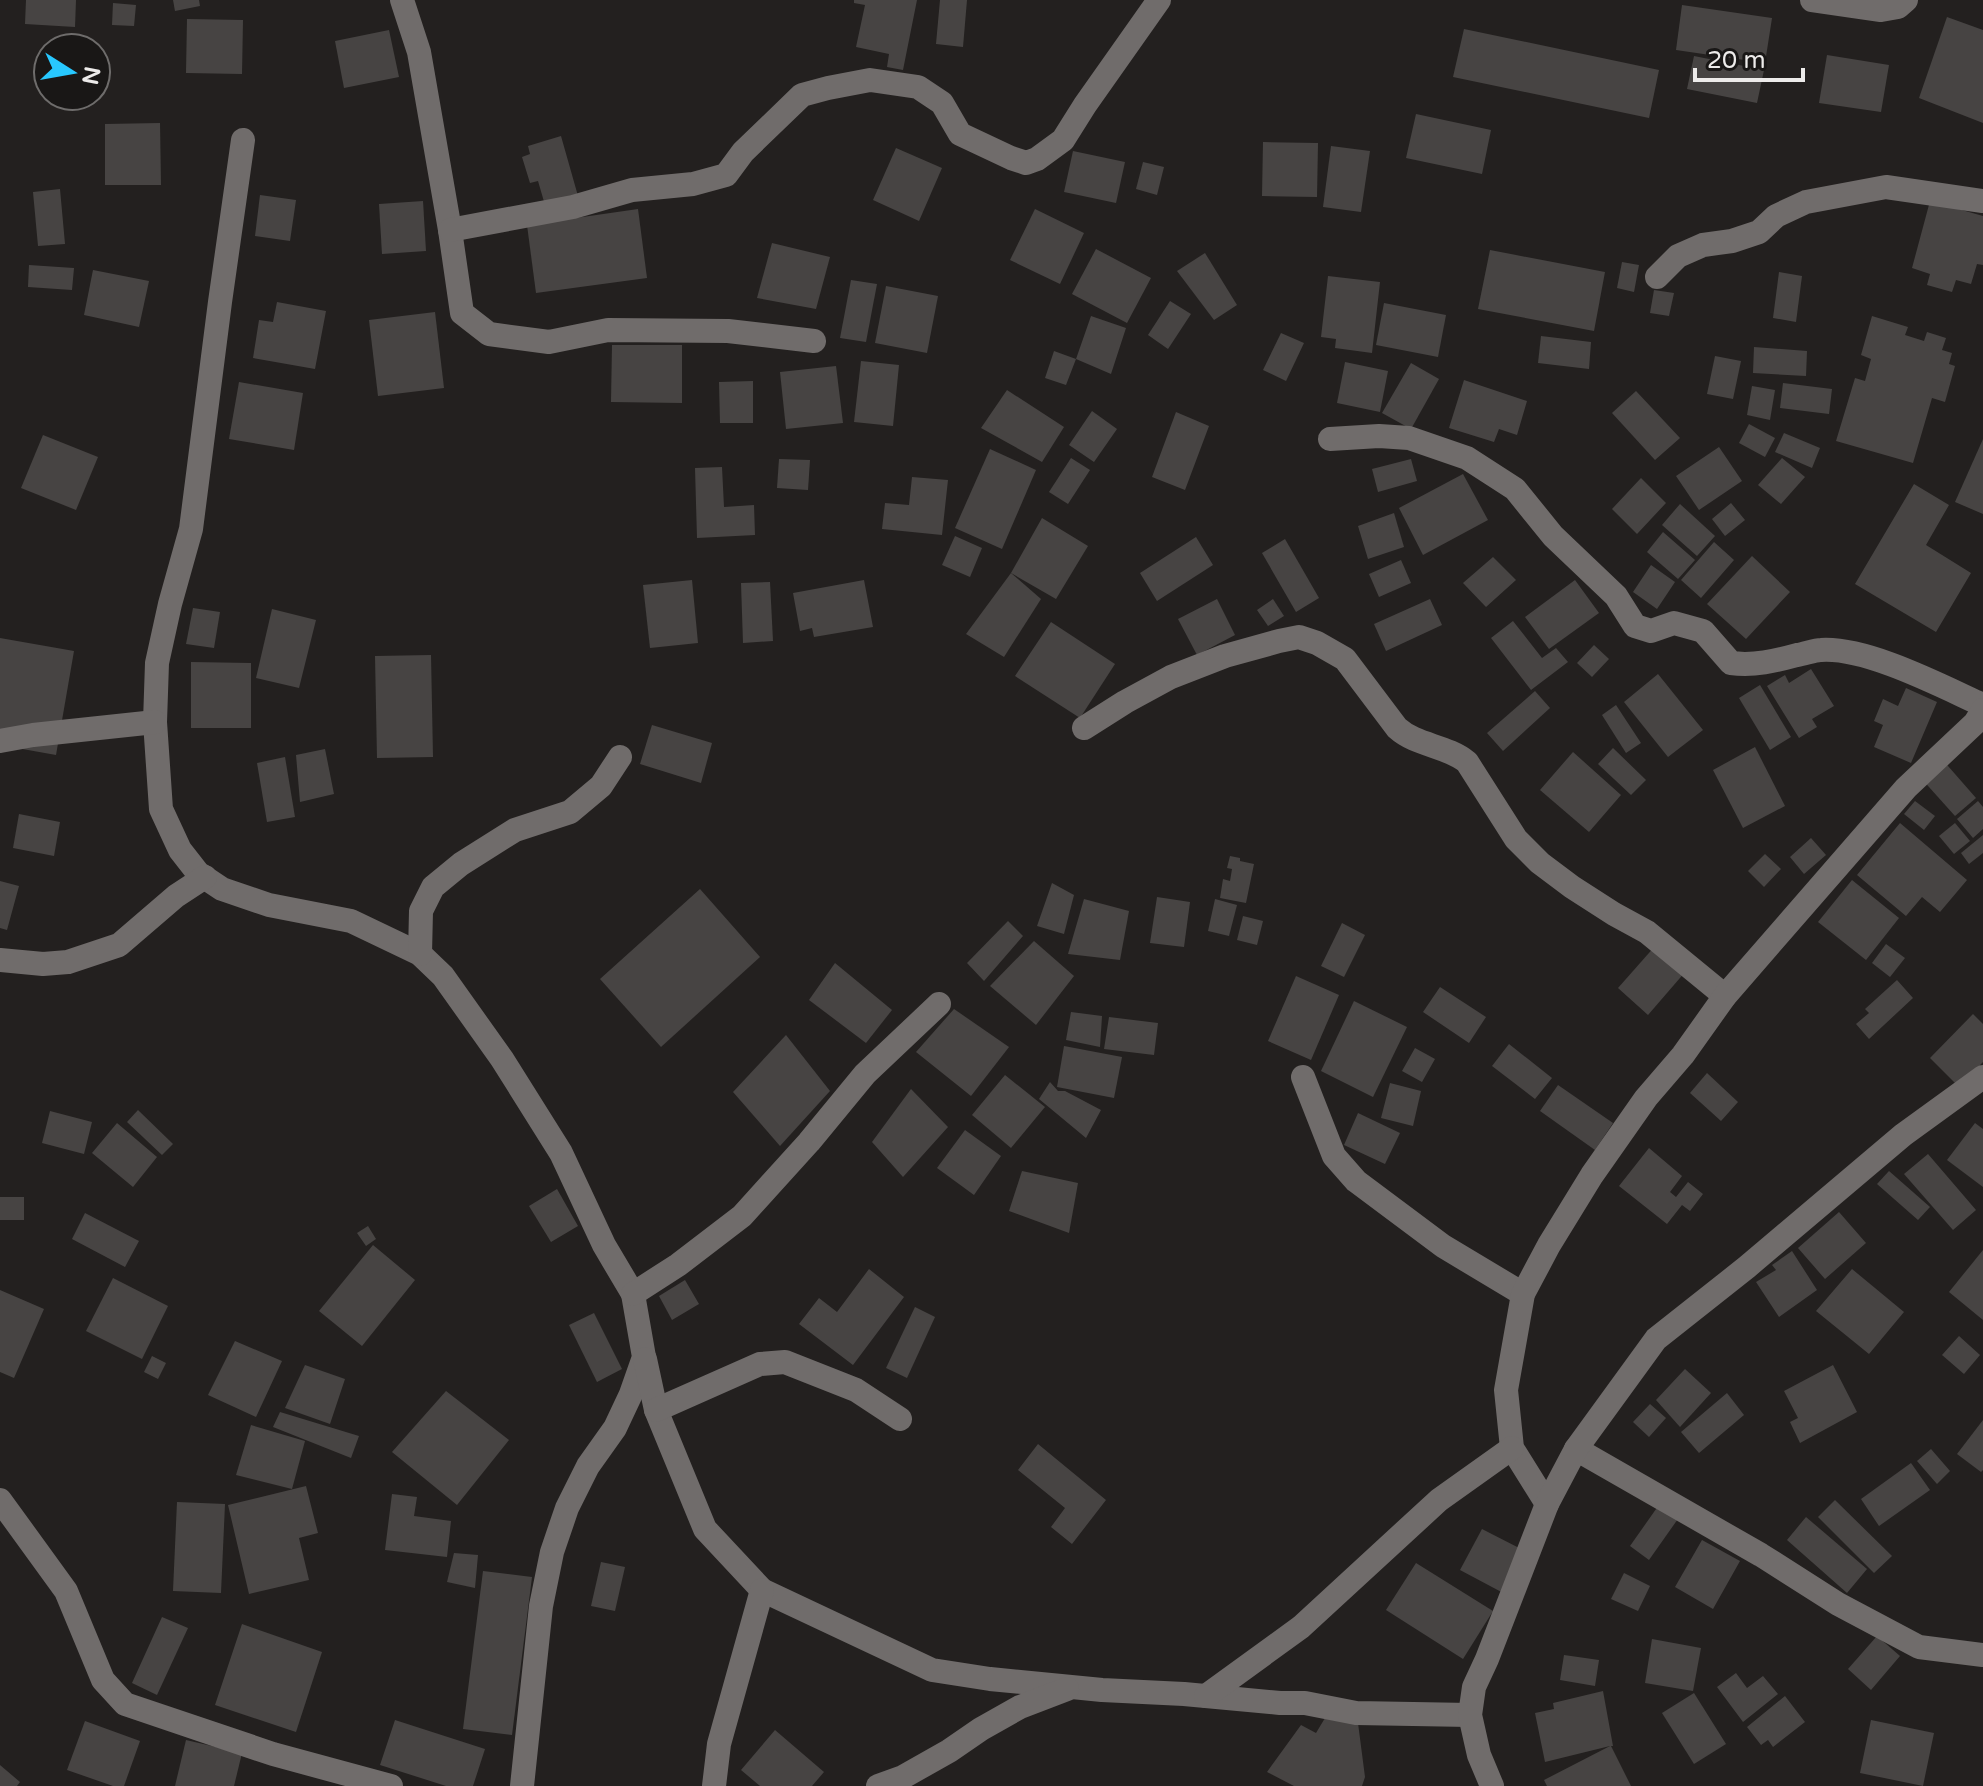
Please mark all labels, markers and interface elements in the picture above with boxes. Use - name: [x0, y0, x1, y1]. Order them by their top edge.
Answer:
- north arrow: [32, 32, 112, 112]
- scale bar: [1695, 32, 1803, 82]
- text: 20 m: [1707, 46, 1765, 75]
- text: N: [76, 64, 105, 87]

